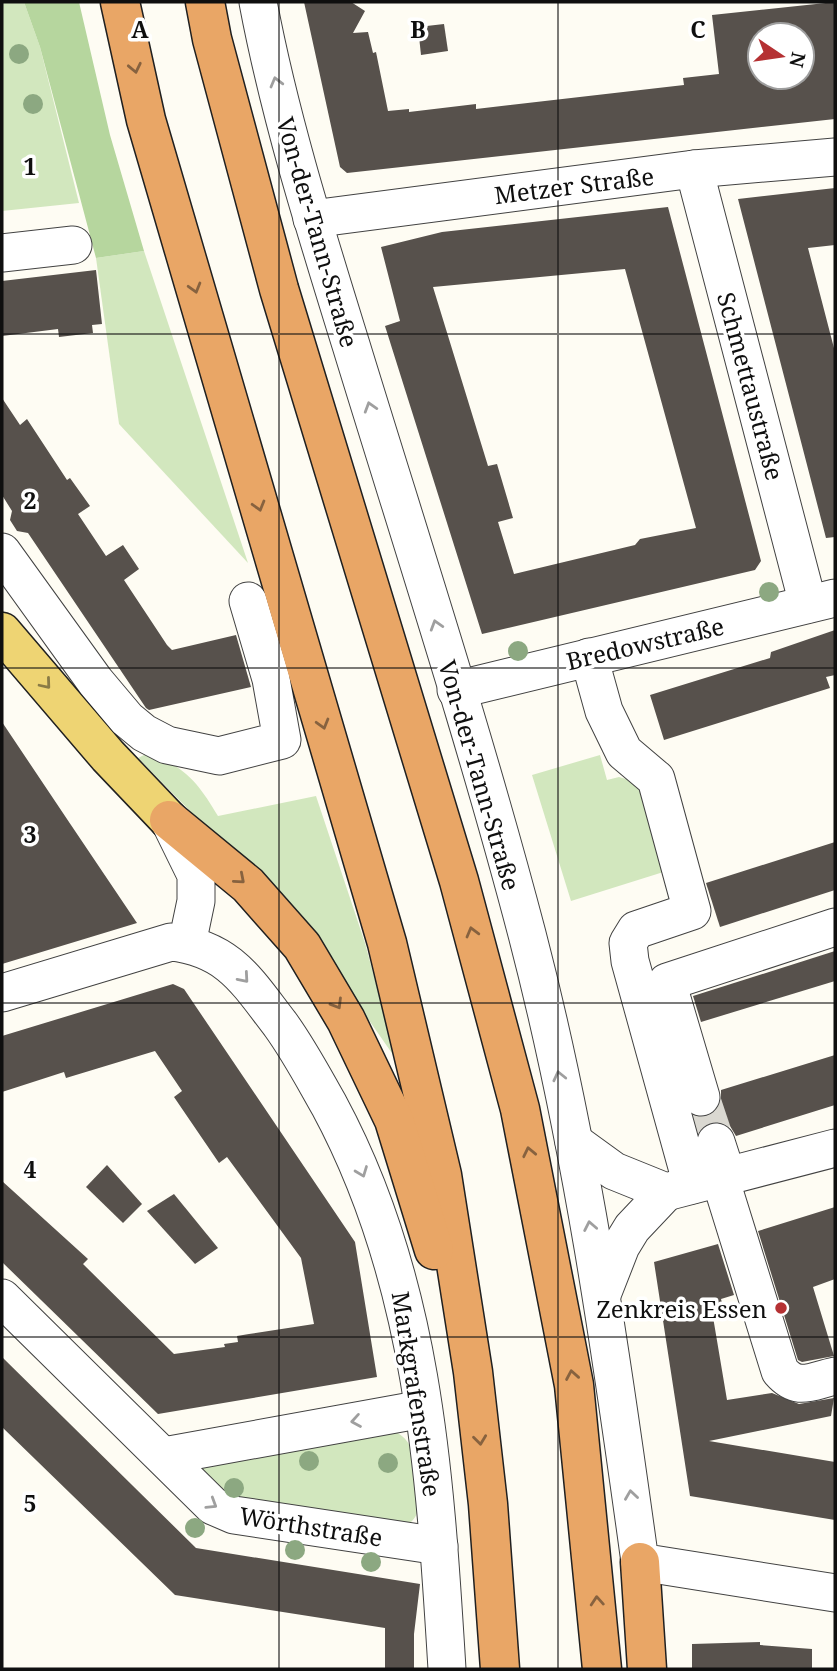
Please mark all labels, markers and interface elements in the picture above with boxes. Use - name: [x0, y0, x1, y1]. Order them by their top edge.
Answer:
- text: A: [131, 13, 149, 45]
- text: B: [410, 13, 426, 45]
- text: C: [690, 13, 706, 45]
- north arrow: [746, 21, 816, 91]
- text: N: [783, 50, 812, 70]
- one-way arrow: [126, 62, 141, 74]
- one-way arrow: [270, 76, 284, 88]
- street label: Von-der-Tann-Straße: [269, 113, 367, 351]
- text: 1: [24, 150, 37, 182]
- street label: Metzer Straße: [492, 159, 656, 211]
- one-way arrow: [187, 281, 202, 293]
- street label: Schmettaustraße: [710, 288, 792, 484]
- one-way arrow: [363, 402, 378, 414]
- text: 2: [24, 484, 37, 516]
- one-way arrow: [251, 500, 265, 512]
- street label: Bredowstraße: [563, 609, 727, 677]
- one-way arrow: [430, 619, 445, 631]
- street label: Von-der-Tann-Straße: [431, 656, 529, 894]
- one-way arrow: [38, 675, 50, 688]
- one-way arrow: [315, 718, 330, 730]
- text: 3: [24, 818, 37, 850]
- one-way arrow: [232, 871, 245, 883]
- one-way arrow: [466, 926, 480, 938]
- one-way arrow: [236, 970, 248, 983]
- one-way arrow: [329, 997, 342, 1010]
- one-way arrow: [553, 1070, 567, 1082]
- one-way arrow: [523, 1146, 538, 1158]
- text: 4: [24, 1153, 37, 1185]
- one-way arrow: [353, 1165, 367, 1177]
- one-way arrow: [583, 1220, 598, 1232]
- street label: Markgrafenstraße: [384, 1289, 450, 1499]
- place label: Zenkreis Essen: [597, 1292, 767, 1325]
- marker: Zenkreis Essen: [773, 1300, 789, 1316]
- one-way arrow: [565, 1369, 580, 1381]
- one-way arrow: [350, 1413, 362, 1428]
- one-way arrow: [473, 1434, 488, 1445]
- text: 5: [24, 1487, 37, 1519]
- one-way arrow: [623, 1489, 638, 1501]
- one-way arrow: [204, 1495, 217, 1508]
- street label: Wörthstraße: [237, 1498, 385, 1554]
- one-way arrow: [590, 1595, 605, 1606]

